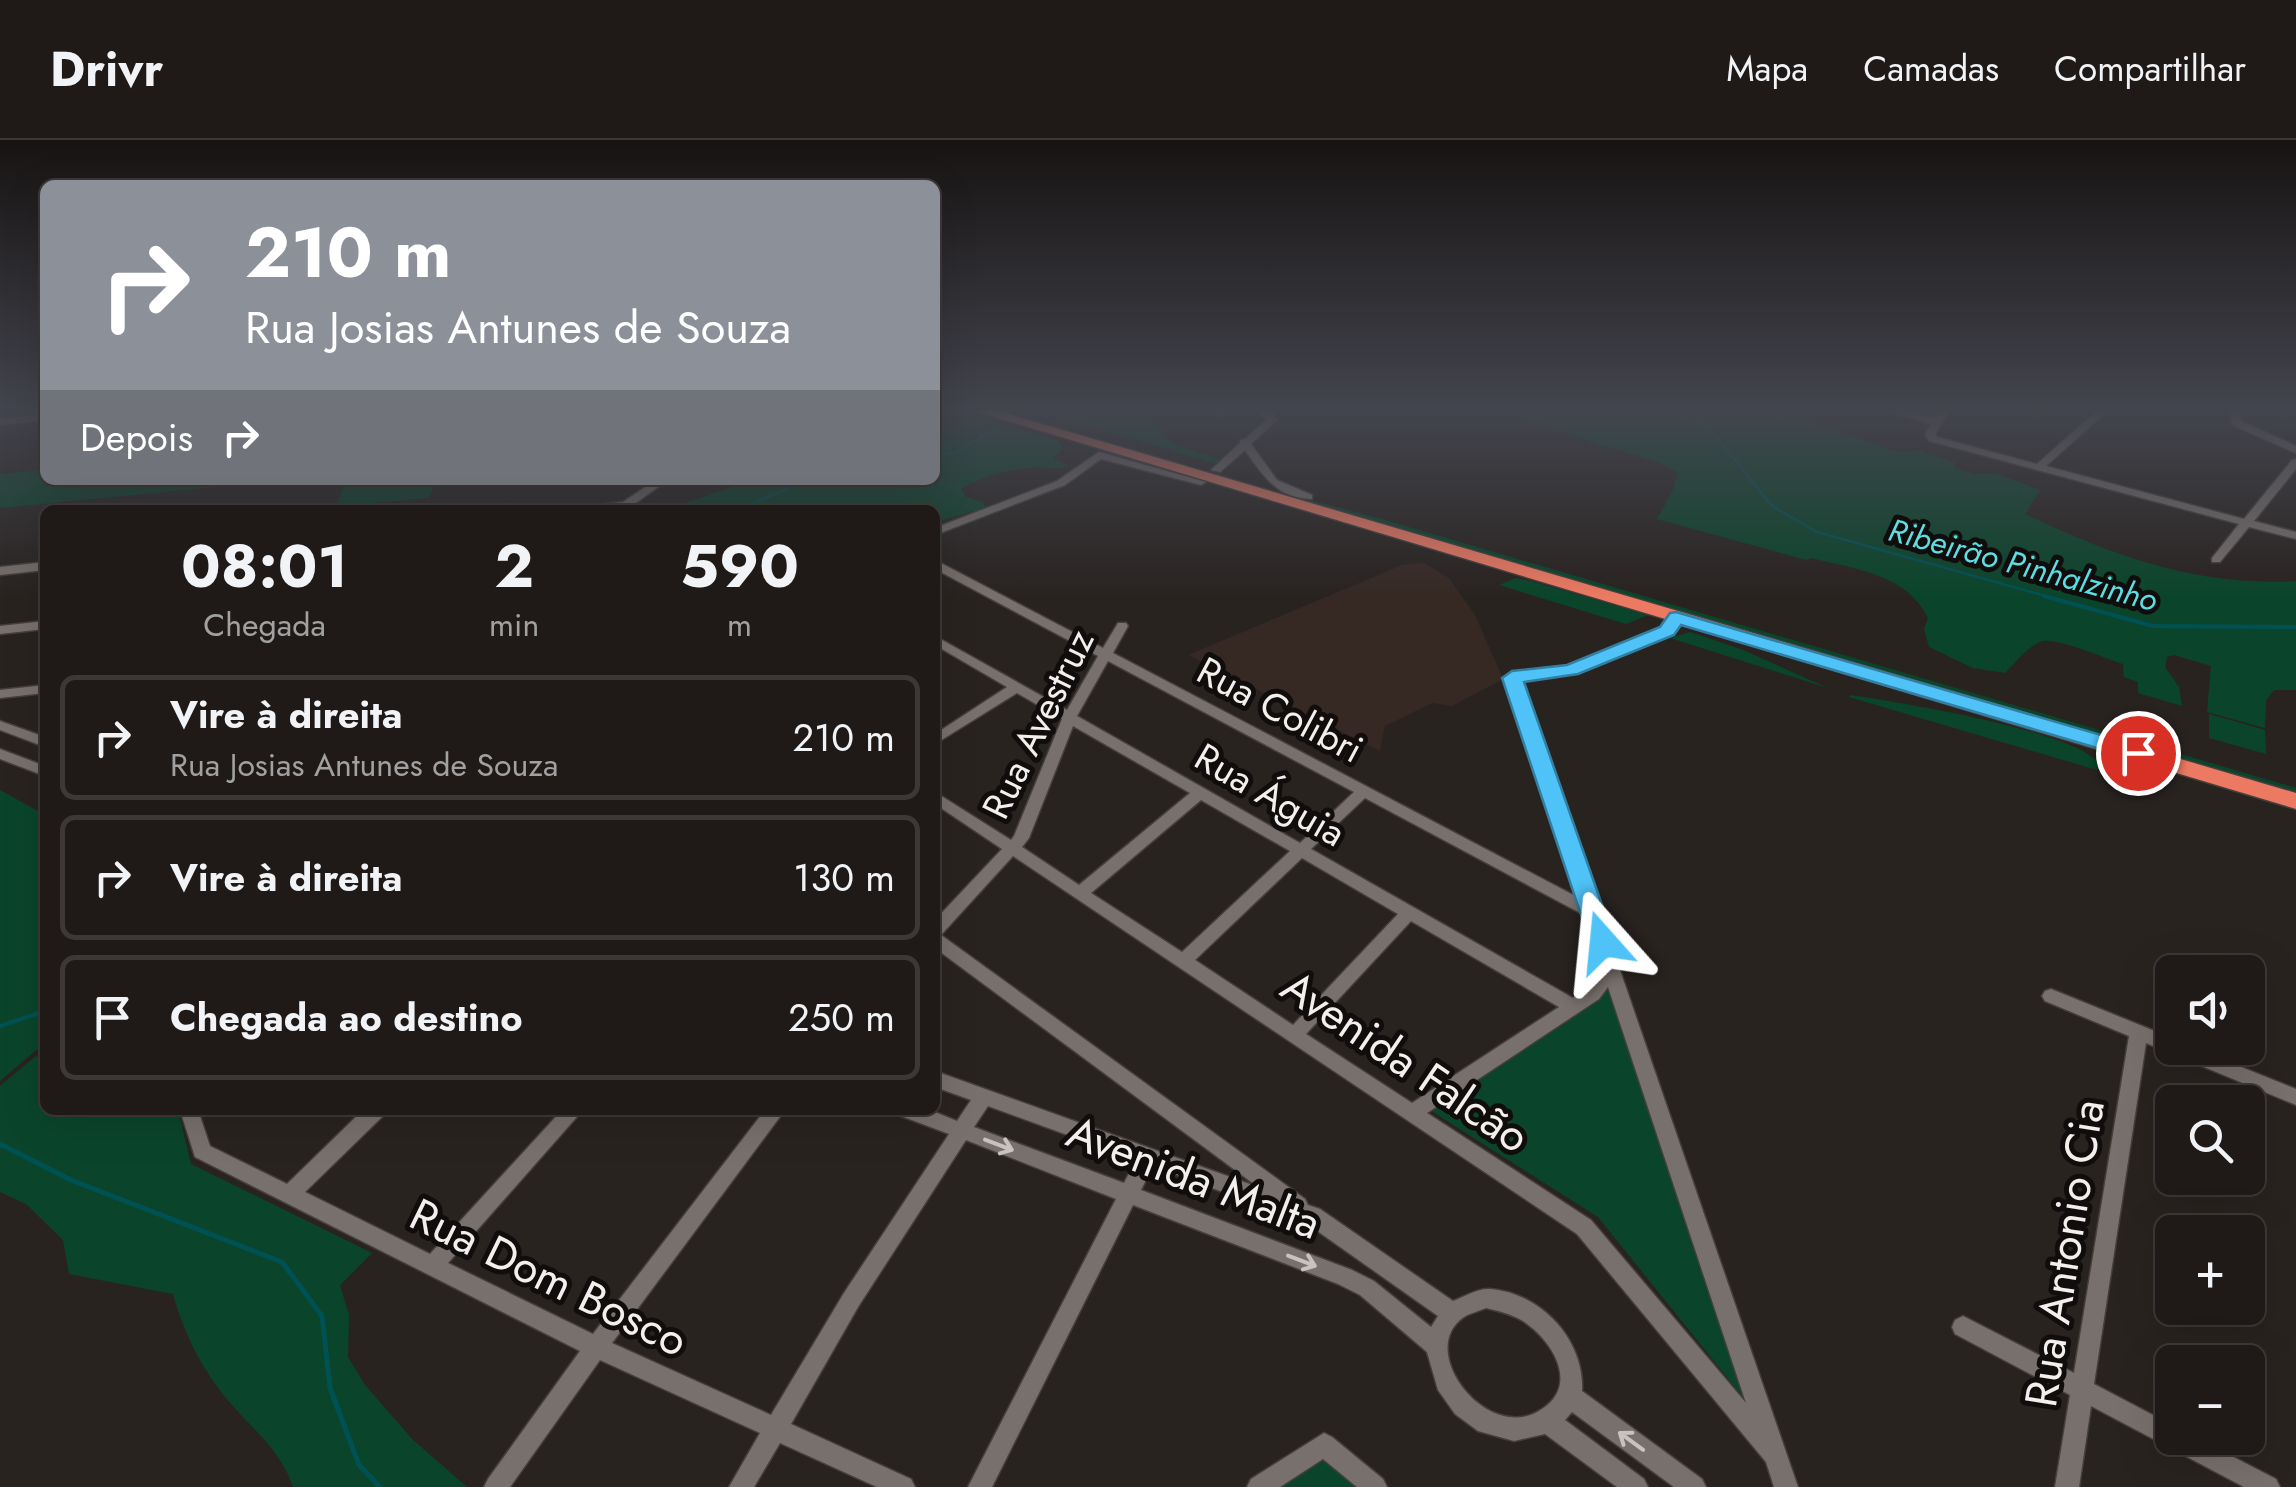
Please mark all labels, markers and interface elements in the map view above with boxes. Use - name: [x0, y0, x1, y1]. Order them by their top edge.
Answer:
- text: Drivr: [50, 35, 163, 104]
- text: Mapa: [1726, 44, 1808, 94]
- text: Camadas: [1863, 44, 1999, 94]
- text: Compartilhar: [2054, 44, 2246, 94]
- text: 210 m: [245, 202, 451, 303]
- icon: right: [80, 220, 210, 350]
- text: Rua Josias Antunes de Souza: [245, 295, 791, 360]
- text: Depois: [80, 410, 193, 465]
- icon: right: [213, 410, 268, 465]
- water label: Ribeirão Pinhalzinho: [1884, 507, 2163, 623]
- text: 08:01: [181, 523, 348, 610]
- text: 2: [494, 523, 534, 610]
- text: 590: [680, 523, 799, 610]
- text: Chegada: [203, 602, 326, 648]
- text: min: [489, 602, 539, 648]
- text: m: [727, 602, 752, 648]
- street label: Rua Avestruz: [968, 620, 1107, 828]
- street label: Rua Colibri: [1187, 643, 1373, 776]
- text: Vire à direita: [170, 687, 403, 742]
- icon: right: [85, 710, 140, 765]
- text: 210 m: [792, 710, 895, 765]
- pin: [2096, 711, 2181, 796]
- icon: arrive: [2111, 726, 2166, 781]
- street label: Rua Águia: [1185, 729, 1356, 860]
- text: Rua Josias Antunes de Souza: [170, 742, 558, 788]
- icon: right: [85, 850, 140, 905]
- text: Vire à direita: [170, 850, 403, 905]
- text: 130 m: [793, 850, 895, 905]
- position arrow: [1551, 890, 1655, 994]
- street label: Avenida Falcão: [1269, 954, 1543, 1169]
- map controls: [2155, 955, 2265, 1455]
- button: sound: [2155, 955, 2265, 1065]
- icon: arrive: [85, 990, 140, 1045]
- text: Chegada ao destino: [170, 990, 523, 1045]
- text: 250 m: [788, 990, 895, 1045]
- button: search: [2155, 1085, 2265, 1195]
- street label: Rua Antonio Cia: [2008, 1095, 2121, 1411]
- street label: Avenida Malta: [1058, 1099, 1330, 1256]
- one-way arrow: [982, 1137, 1013, 1155]
- street label: Rua Dom Bosco: [399, 1182, 699, 1373]
- button: +: [2155, 1215, 2265, 1325]
- one-way arrow: [1286, 1253, 1317, 1271]
- button: −: [2155, 1345, 2265, 1455]
- one-way arrow: [1618, 1431, 1645, 1452]

